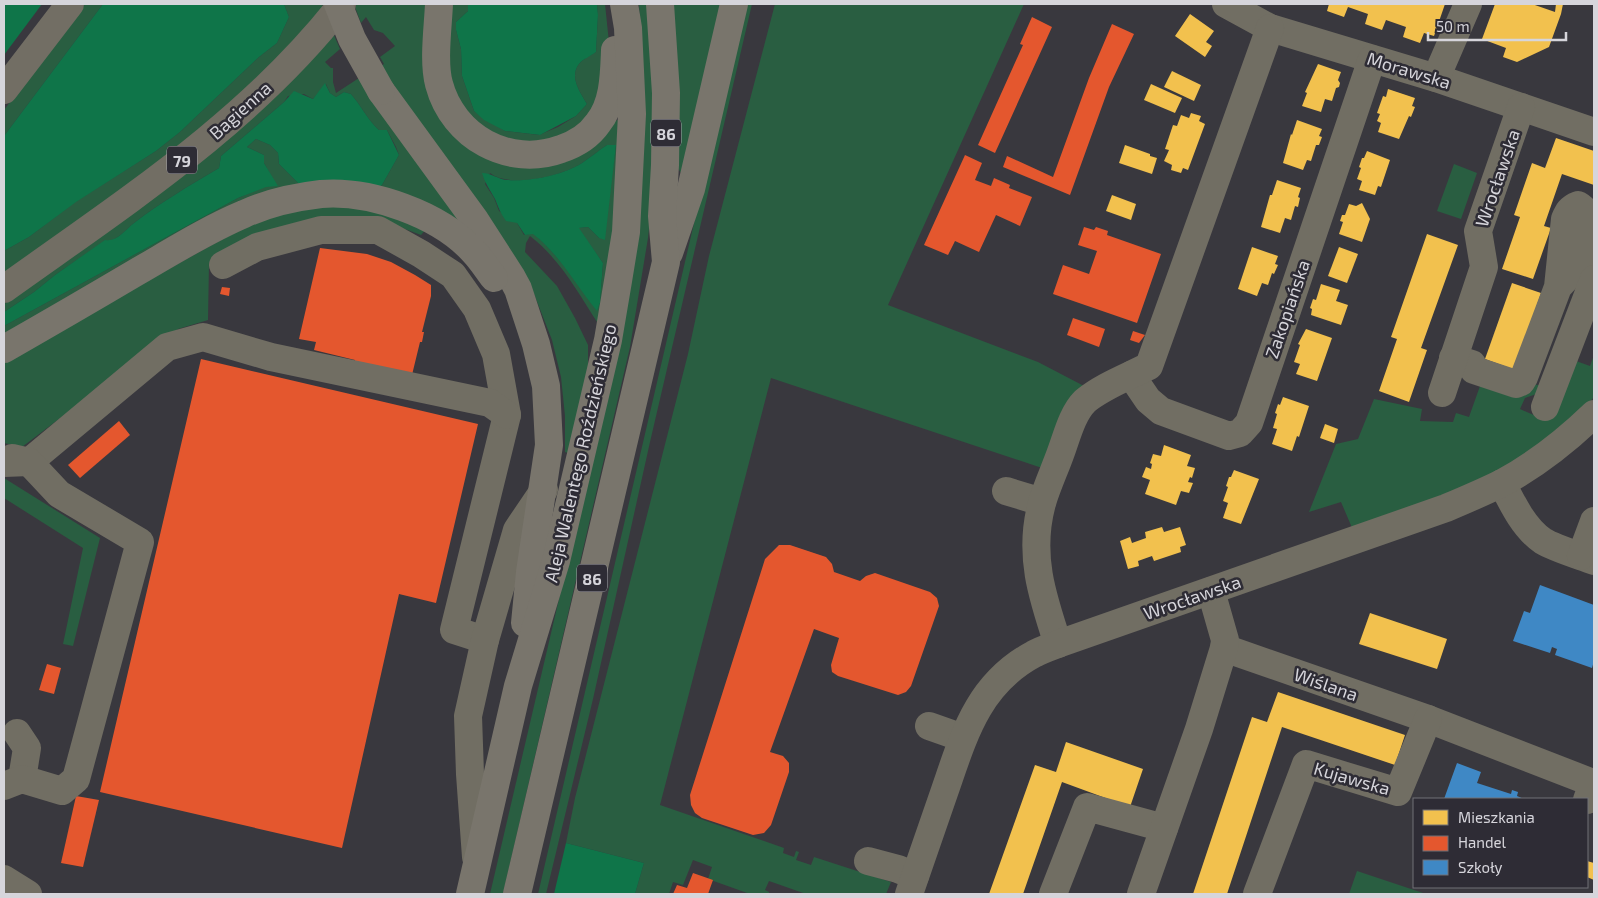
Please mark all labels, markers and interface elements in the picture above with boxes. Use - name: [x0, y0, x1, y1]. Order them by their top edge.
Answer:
- scale bar: [1428, 10, 1566, 42]
- text: 50 m: [1436, 17, 1470, 35]
- street label: Morawska: [1365, 47, 1453, 93]
- street label: Bagienna: [204, 76, 276, 144]
- road number: 86: [651, 120, 681, 146]
- street label: Wrocławska: [1470, 126, 1524, 230]
- road number: 79: [167, 146, 197, 174]
- street label: Zakopiańska: [1260, 257, 1314, 361]
- street label: Aleja Walentego Roździeńskiego: [540, 322, 620, 584]
- road number: 86: [577, 564, 607, 592]
- street label: Wrocławska: [1140, 570, 1244, 624]
- street label: Wiślana: [1291, 663, 1361, 705]
- street label: Kujawska: [1311, 757, 1393, 799]
- legend: [1413, 798, 1588, 888]
- text: Mieszkania: [1458, 808, 1535, 826]
- text: Handel: [1458, 833, 1507, 851]
- text: Szkoły: [1458, 858, 1503, 876]

